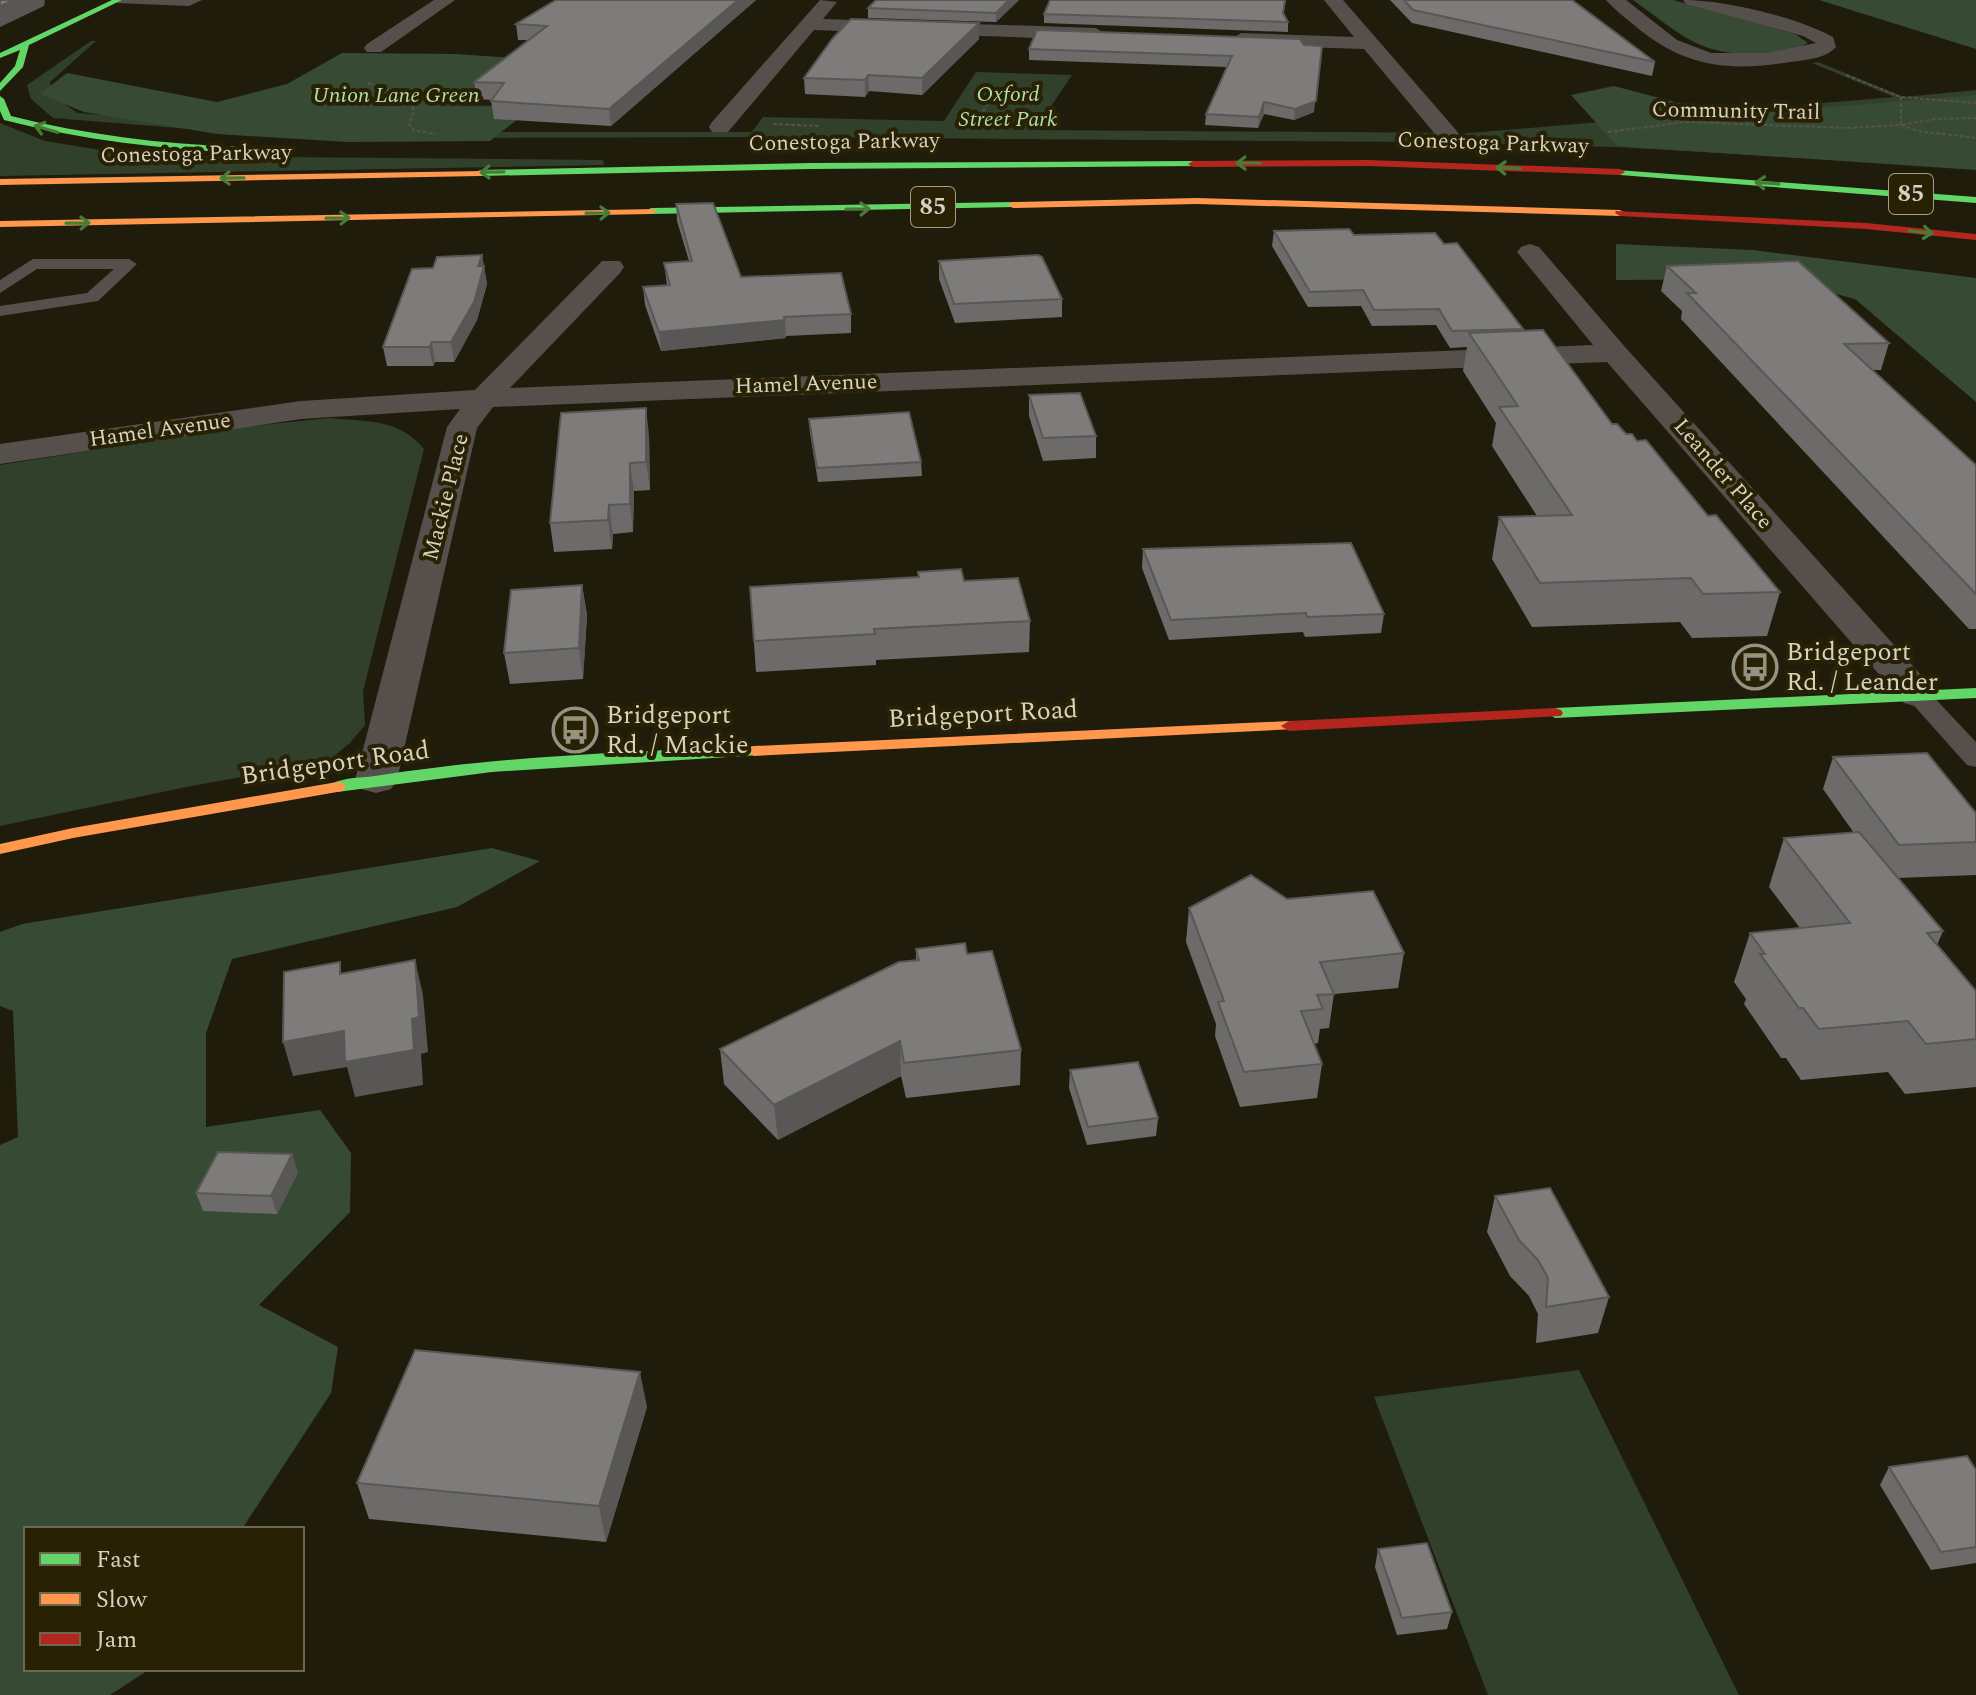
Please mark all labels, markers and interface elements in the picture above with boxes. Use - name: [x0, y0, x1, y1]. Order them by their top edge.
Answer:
- park label: Oxford Street Park: [959, 78, 1057, 136]
- park label: Union Lane Green: [312, 79, 480, 112]
- street label: Community Trail: [1651, 93, 1821, 129]
- one-way arrow: [33, 121, 59, 136]
- street label: Conestoga Parkway: [1397, 123, 1591, 163]
- street label: Conestoga Parkway: [748, 124, 941, 160]
- street label: Conestoga Parkway: [100, 136, 293, 172]
- one-way arrow: [1235, 155, 1262, 171]
- one-way arrow: [1495, 160, 1522, 175]
- one-way arrow: [479, 165, 506, 180]
- one-way arrow: [219, 170, 246, 185]
- road number: 85: [1889, 174, 1933, 214]
- one-way arrow: [1754, 175, 1781, 190]
- road number: 85: [911, 187, 955, 227]
- one-way arrow: [844, 201, 871, 216]
- one-way arrow: [584, 206, 611, 221]
- one-way arrow: [324, 210, 351, 226]
- one-way arrow: [64, 215, 91, 231]
- one-way arrow: [1907, 224, 1934, 239]
- street label: Hamel Avenue: [734, 365, 878, 403]
- street label: Hamel Avenue: [87, 404, 233, 456]
- street label: Leander Place: [1665, 411, 1781, 537]
- street label: Mackie Place: [414, 430, 478, 564]
- place label: Bridgeport Rd. / Leander: [1786, 632, 1938, 702]
- bus stop icon: Bridgeport Rd. / Leander: [1731, 643, 1779, 691]
- street label: Bridgeport Road: [887, 689, 1079, 739]
- place label: Bridgeport Rd. / Mackie: [606, 695, 749, 765]
- bus stop icon: Bridgeport Rd. / Mackie: [551, 706, 599, 754]
- street label: Bridgeport Road: [238, 730, 432, 796]
- legend: [24, 1527, 304, 1671]
- text: Fast: [96, 1542, 141, 1578]
- text: Slow: [96, 1582, 148, 1618]
- text: Jam: [96, 1622, 137, 1658]

